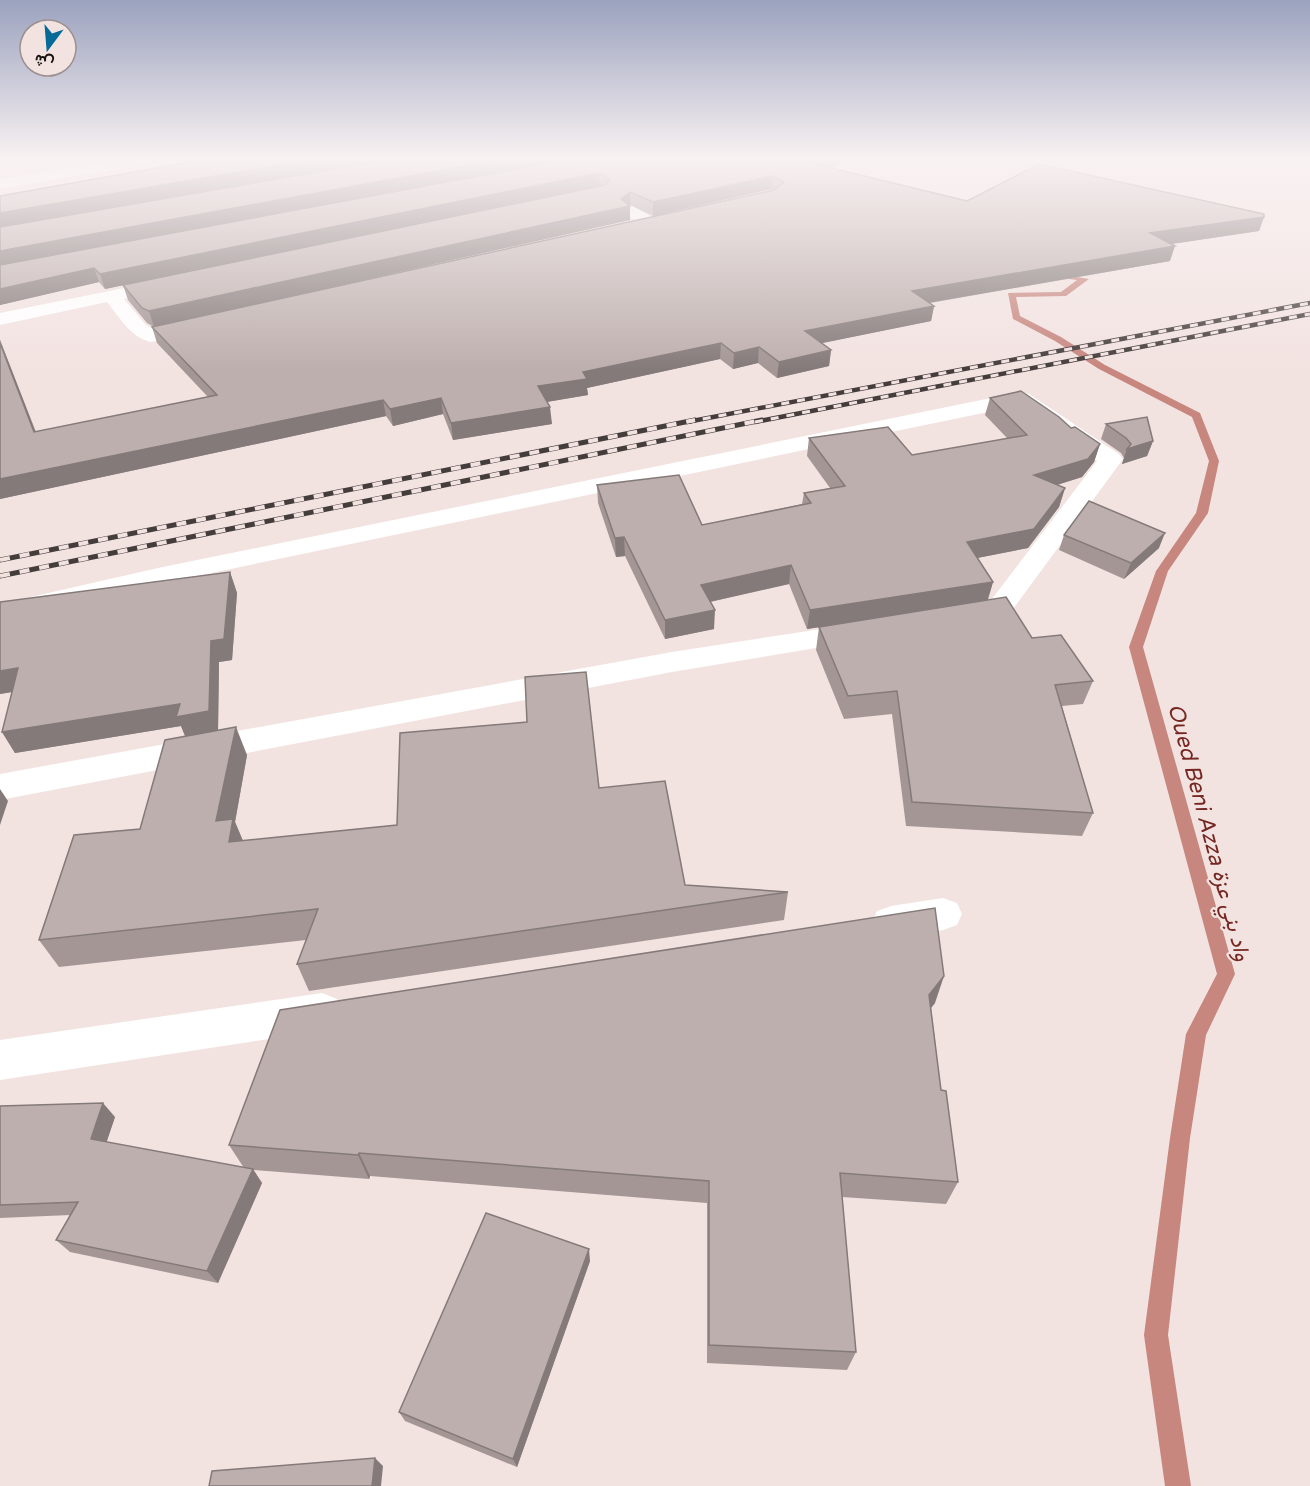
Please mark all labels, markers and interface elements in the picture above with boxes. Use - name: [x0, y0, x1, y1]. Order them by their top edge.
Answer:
- north arrow: [18, 18, 78, 78]
- text: ش: [32, 49, 56, 74]
- water label: Oued Beni Azza واد بني عزة: [1158, 701, 1256, 965]

